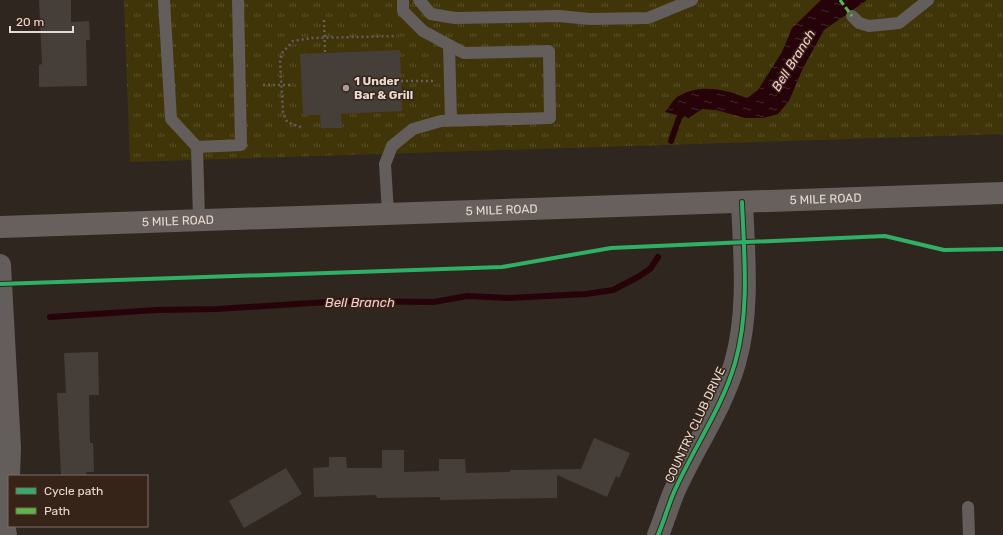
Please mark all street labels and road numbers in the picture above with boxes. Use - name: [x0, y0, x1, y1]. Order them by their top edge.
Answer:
- street label: 5 MILE ROAD: [789, 191, 862, 207]
- street label: 5 MILE ROAD: [465, 202, 538, 218]
- street label: 5 MILE ROAD: [142, 213, 214, 229]
- street label: COUNTRY CLUB DRIVE: [662, 365, 728, 485]

